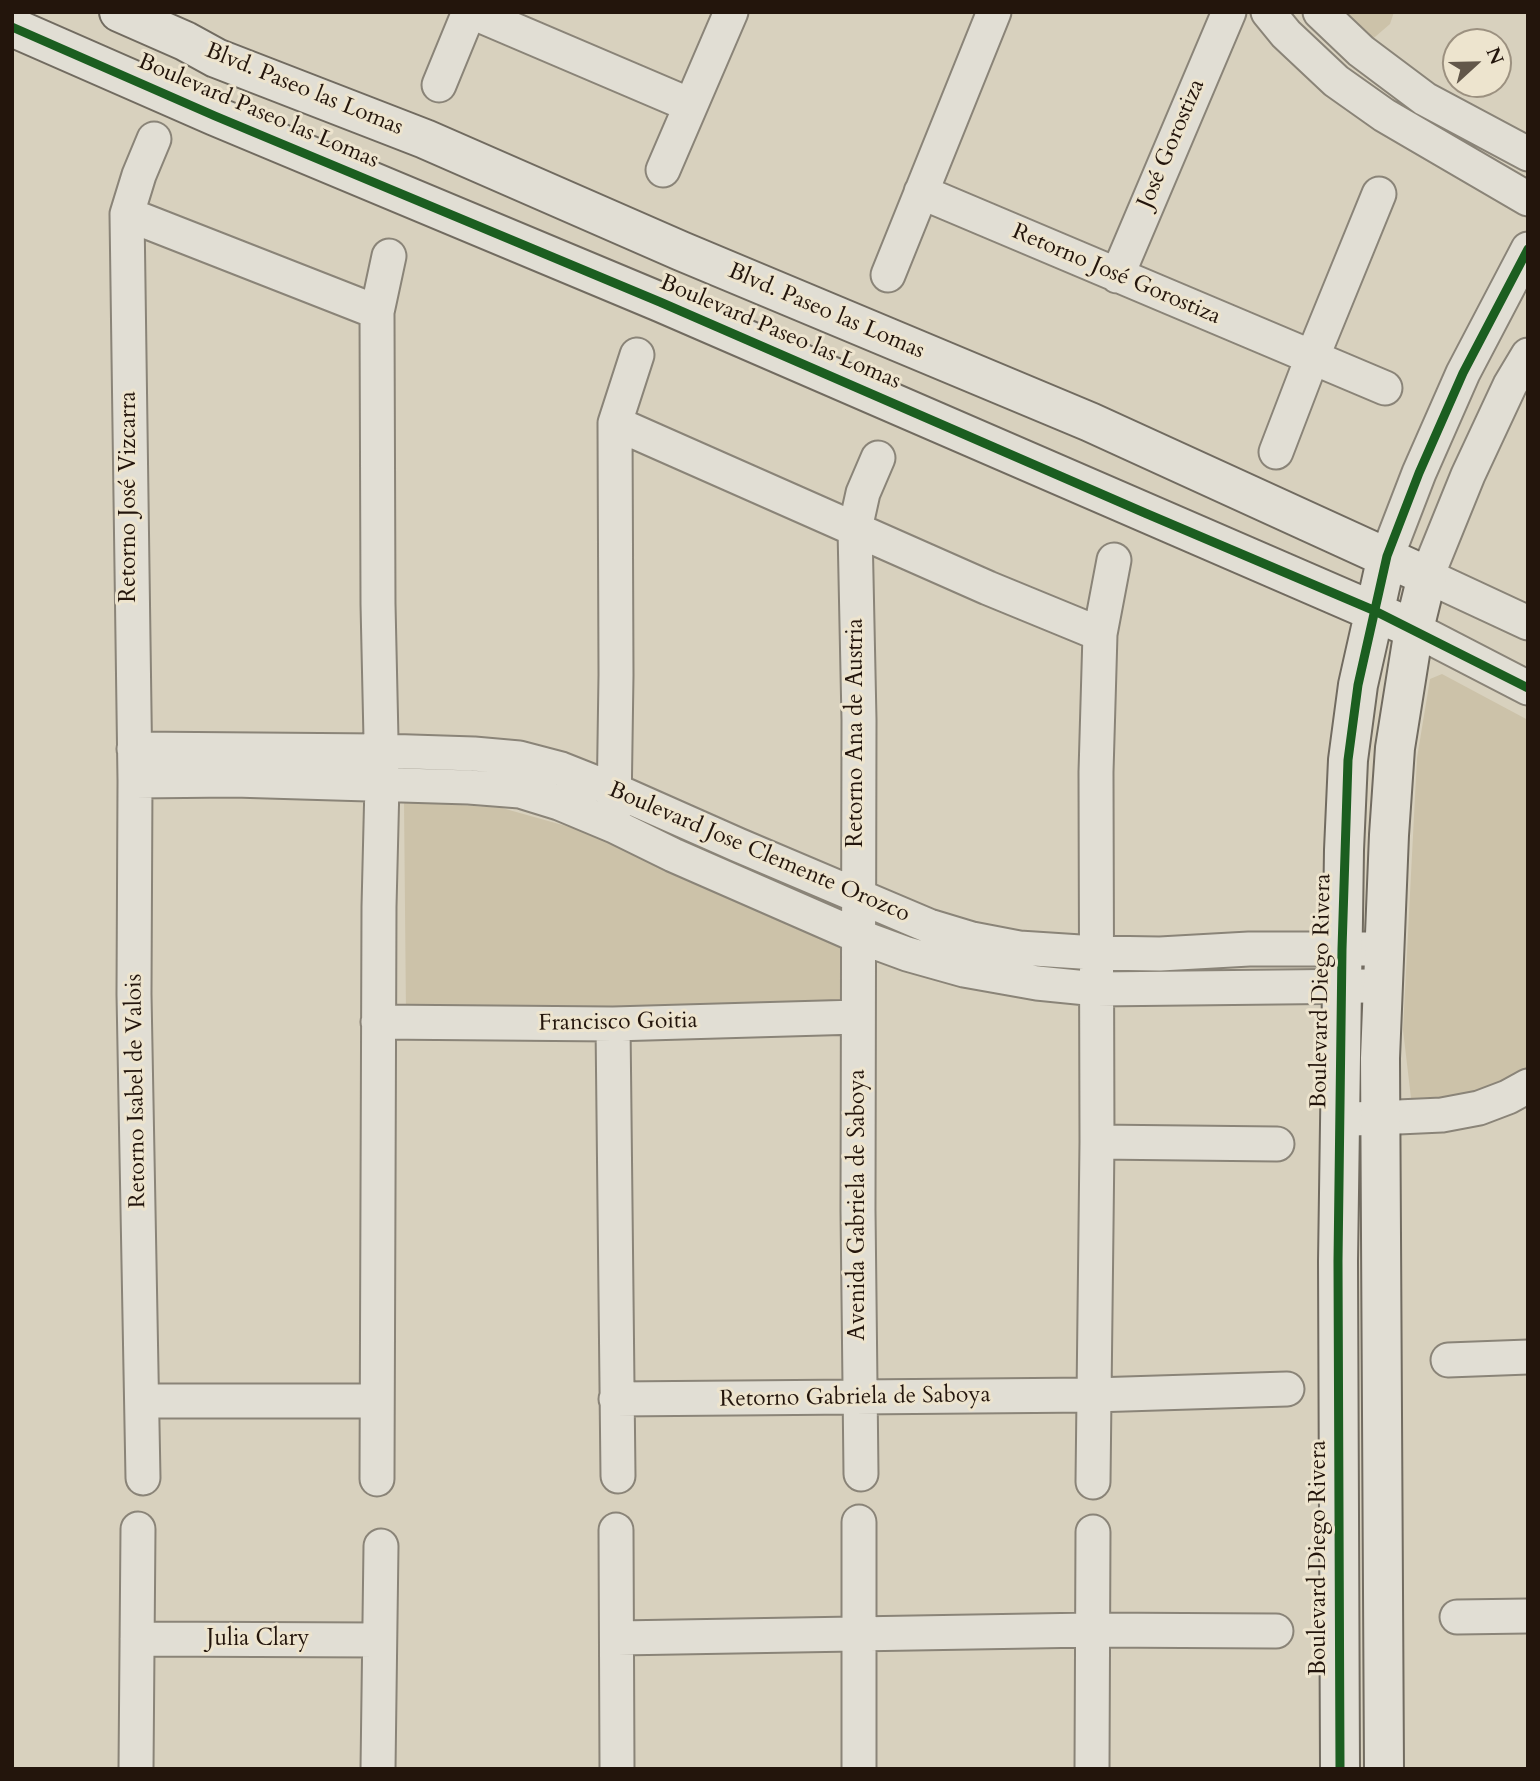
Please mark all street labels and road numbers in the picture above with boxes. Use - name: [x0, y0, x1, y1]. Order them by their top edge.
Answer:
- street label: Blvd. Paseo las Lomas: [201, 38, 407, 142]
- street label: Boulevard Paseo las Lomas: [134, 49, 382, 175]
- street label: José Gorostiza: [1132, 75, 1212, 213]
- street label: Retorno José Gorostiza: [1008, 219, 1224, 331]
- street label: Blvd. Paseo las Lomas: [724, 258, 928, 366]
- street label: Boulevard Paseo las Lomas: [656, 270, 904, 396]
- street label: Retorno José Vizcarra: [116, 391, 144, 603]
- street label: Retorno Ana de Austria: [843, 618, 871, 848]
- street label: Boulevard Jose Clemente Orozco: [604, 777, 914, 929]
- street label: Boulevard Diego Rivera: [1306, 873, 1338, 1109]
- street label: Retorno Isabel de Valois: [121, 973, 153, 1209]
- street label: Francisco Goitia: [538, 1008, 698, 1038]
- street label: Avenida Gabriela de Saboya: [845, 1069, 873, 1341]
- street label: Retorno Gabriela de Saboya: [719, 1382, 991, 1414]
- street label: Boulevard Diego Rivera: [1306, 1440, 1334, 1676]
- street label: Julia Clary: [207, 1626, 309, 1654]

